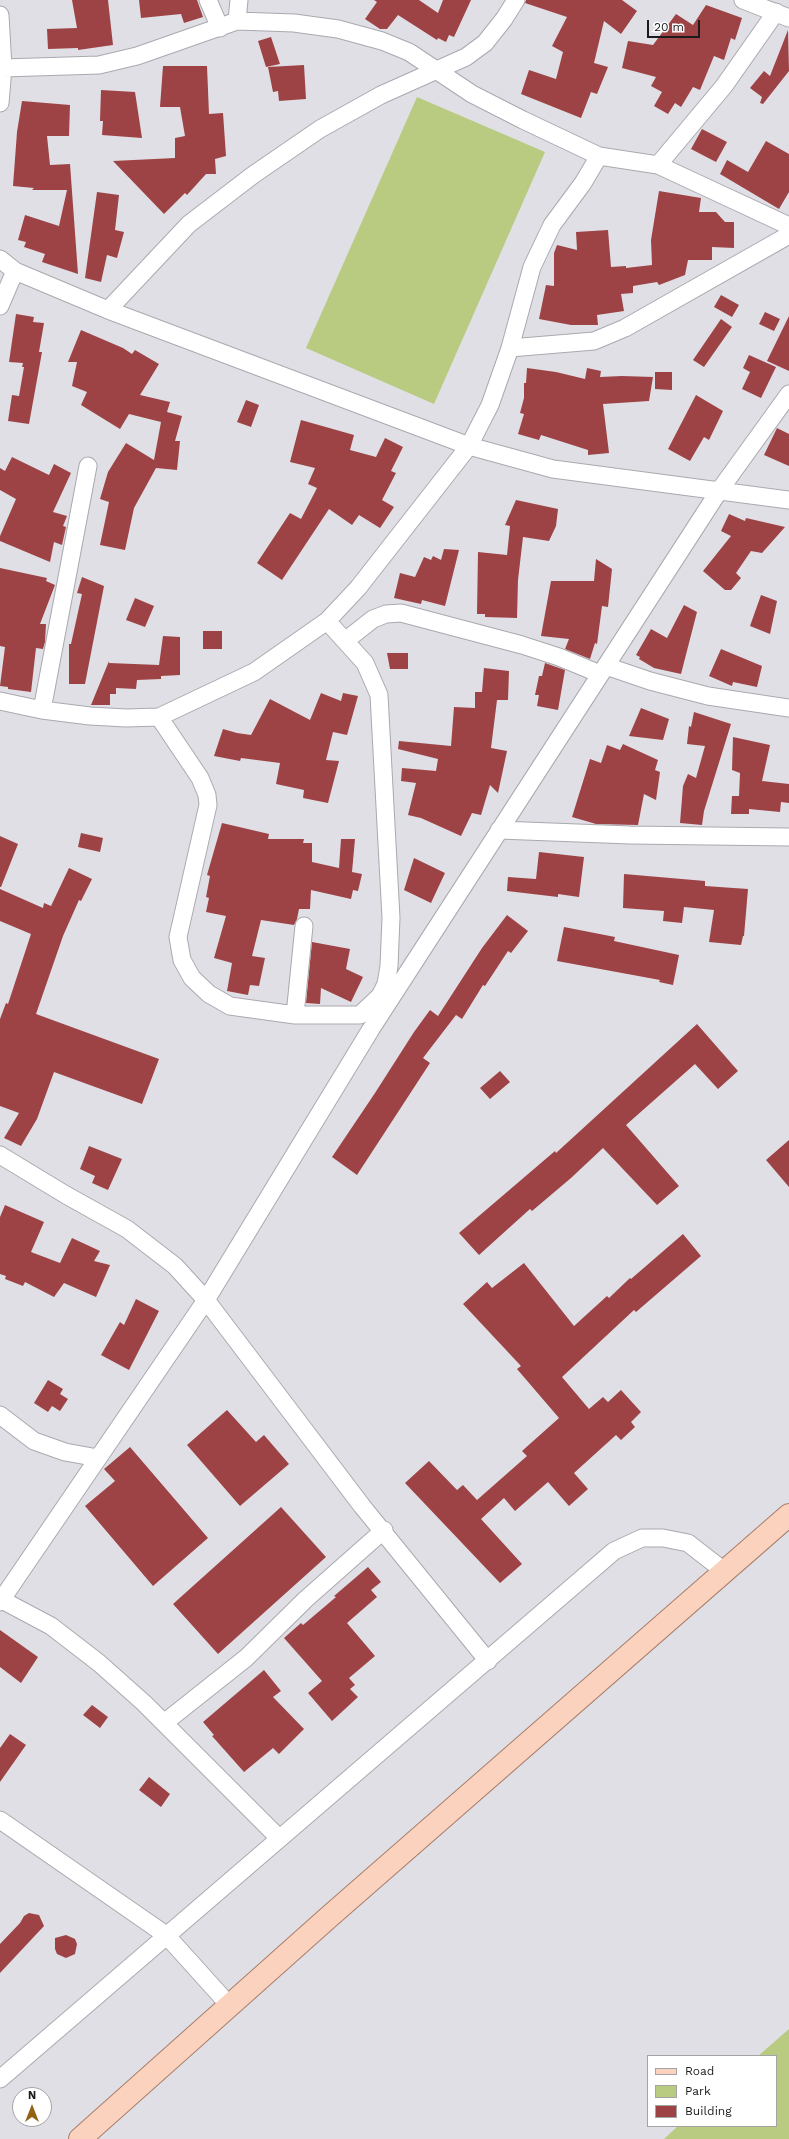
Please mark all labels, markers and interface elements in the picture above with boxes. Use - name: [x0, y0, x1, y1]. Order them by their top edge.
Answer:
- scale bar: [649, 12, 702, 38]
- text: 20 m: [654, 20, 684, 34]
- legend: [647, 2055, 777, 2127]
- text: Road: [685, 2064, 714, 2078]
- text: Park: [685, 2084, 711, 2098]
- north arrow: [12, 2087, 52, 2127]
- text: N: [28, 2089, 36, 2102]
- text: Building: [685, 2104, 732, 2118]

